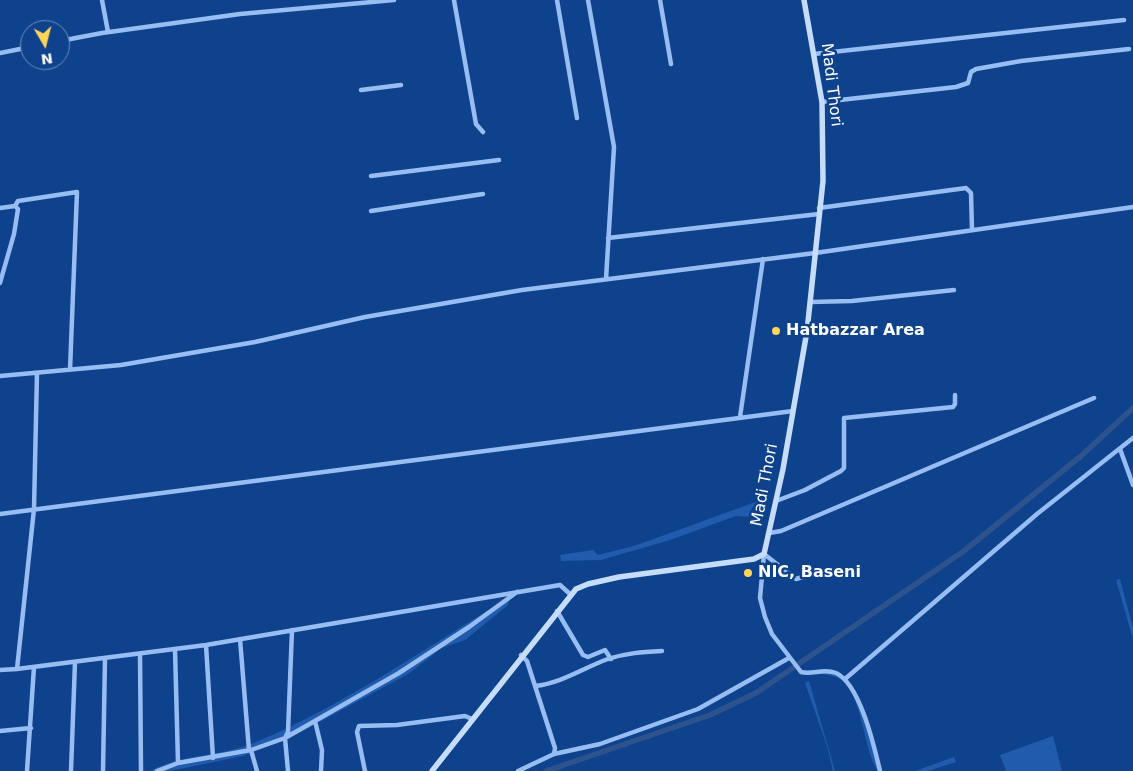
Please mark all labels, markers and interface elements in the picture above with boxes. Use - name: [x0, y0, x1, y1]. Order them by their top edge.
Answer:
- north arrow: [20, 20, 70, 70]
- street label: Madi Thori: [816, 42, 846, 128]
- text: N: [40, 50, 54, 68]
- place label: Hatbazzar Area: [786, 321, 925, 341]
- marker: Hatbazzar Area: [770, 325, 782, 337]
- street label: Madi Thori: [748, 442, 782, 528]
- place label: NIC, Baseni: [758, 563, 861, 583]
- marker: NIC, Baseni: [742, 567, 754, 579]

